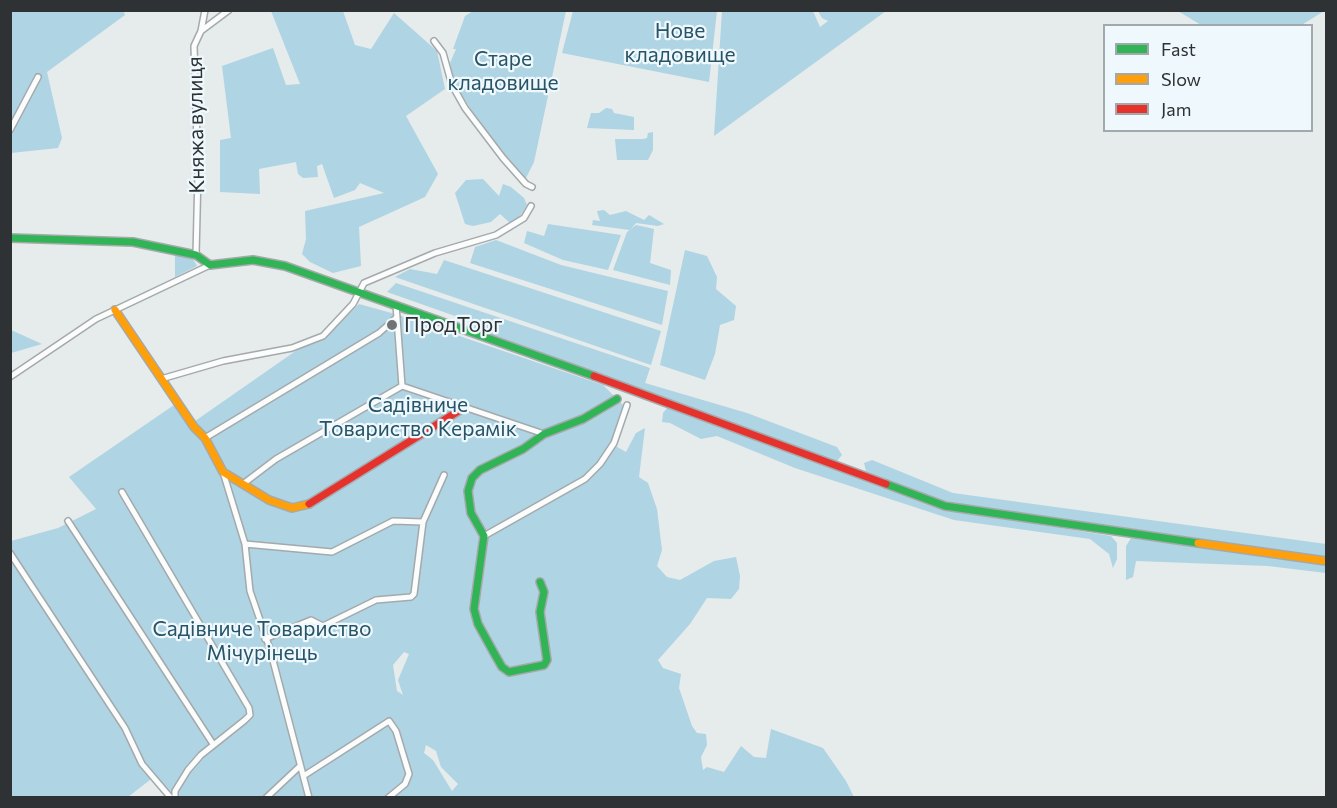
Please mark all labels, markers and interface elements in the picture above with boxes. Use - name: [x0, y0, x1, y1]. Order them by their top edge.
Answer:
- park label: Нове кладовище: [624, 18, 736, 68]
- legend: [1103, 24, 1313, 132]
- text: Fast: [1161, 38, 1196, 60]
- park label: Старе кладовище: [447, 46, 559, 96]
- street label: Княжа вулиця: [182, 56, 210, 194]
- text: Slow: [1161, 68, 1201, 90]
- text: Jam: [1161, 98, 1191, 120]
- place label: ПродТорг: [404, 312, 503, 338]
- marker: ПродТорг: [385, 318, 399, 332]
- park label: Садівниче Товариство Керамік: [319, 392, 517, 442]
- park label: Садівниче Товариство Мічурінець: [152, 616, 372, 666]

